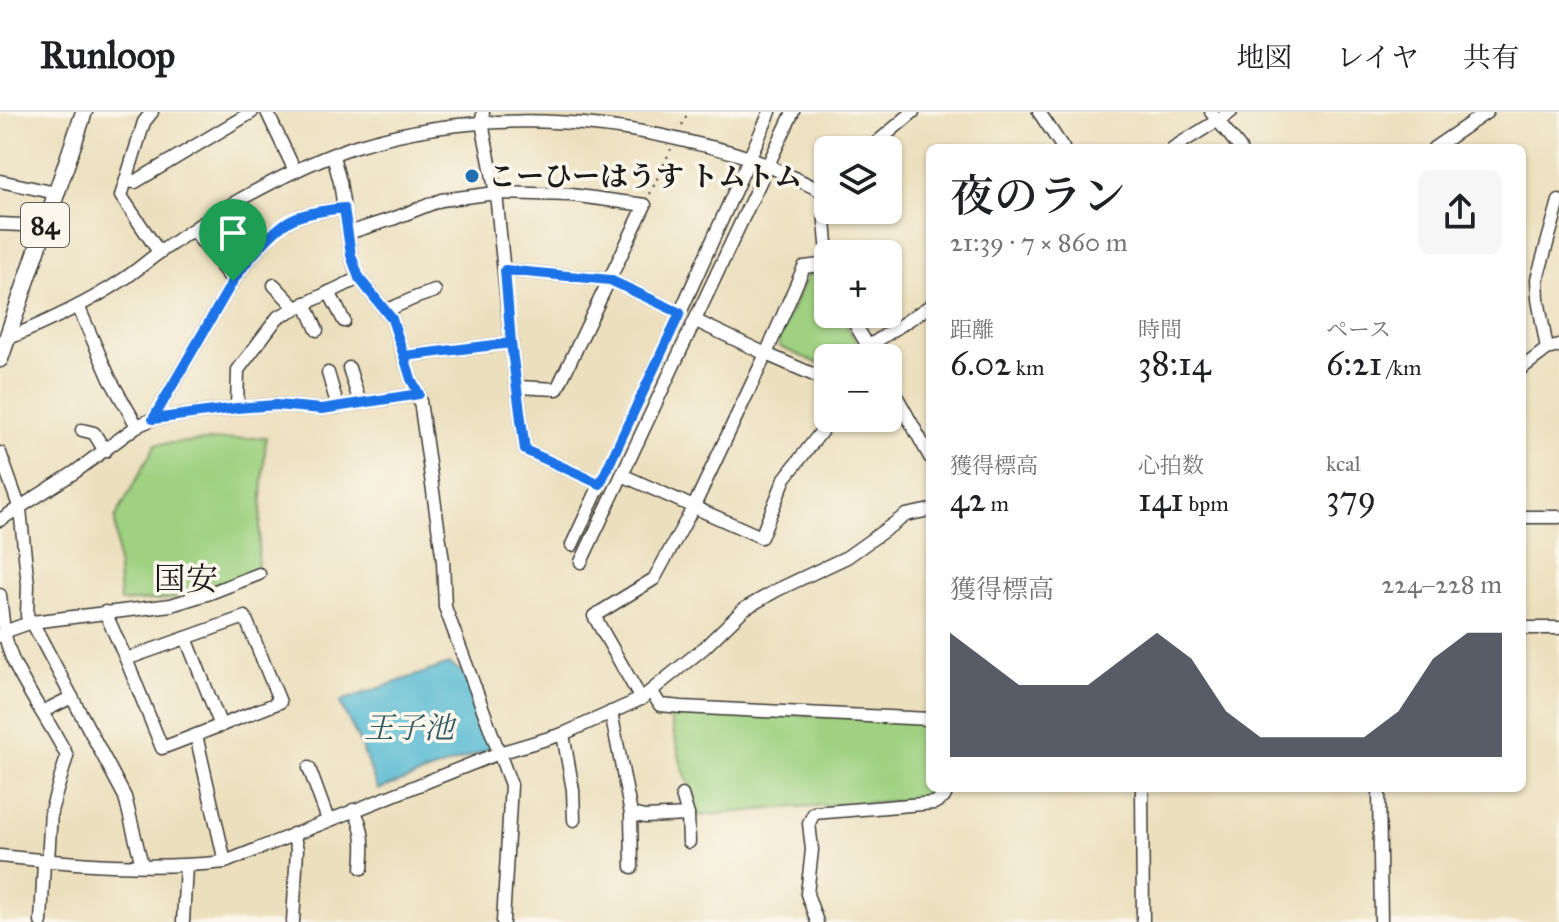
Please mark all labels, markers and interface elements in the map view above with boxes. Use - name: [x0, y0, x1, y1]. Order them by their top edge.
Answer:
- text: Runloop: [40, 32, 175, 78]
- text: 地図: [1236, 40, 1292, 75]
- text: レイヤ: [1336, 40, 1419, 75]
- text: 共有: [1463, 40, 1519, 75]
- map controls: [814, 136, 902, 432]
- button: layers: [814, 136, 902, 224]
- place label: こーひーはうす トムトム: [488, 159, 802, 194]
- marker: こーひーはうす トムトム: [463, 167, 481, 185]
- text: 夜のラン: [950, 169, 1126, 223]
- button: share: [1418, 170, 1502, 254]
- pin: [199, 199, 267, 281]
- road number: 84: [21, 203, 69, 247]
- icon: arrive: [211, 211, 255, 255]
- text: 21:39 · 7 × 860 m: [950, 226, 1128, 258]
- button: +: [814, 240, 902, 328]
- text: 距離: [950, 316, 994, 343]
- text: 時間: [1138, 316, 1182, 343]
- text: ペース: [1326, 316, 1391, 343]
- text: 6.02: [950, 343, 1011, 384]
- text: 38:14: [1138, 343, 1211, 384]
- text: 6:21: [1326, 343, 1382, 384]
- button: −: [814, 344, 902, 432]
- text: km: [1011, 354, 1045, 381]
- text: /km: [1382, 354, 1422, 381]
- text: kcal: [1326, 450, 1361, 477]
- text: 獲得標高: [950, 452, 1038, 479]
- text: 心拍数: [1138, 452, 1204, 479]
- text: 379: [1326, 477, 1376, 518]
- text: 42: [950, 479, 986, 520]
- text: 141: [1138, 479, 1184, 520]
- text: m: [986, 490, 1009, 517]
- text: bpm: [1184, 490, 1229, 517]
- district label: 国安: [154, 560, 218, 599]
- text: 224–228 m: [1382, 568, 1502, 600]
- text: 獲得標高: [950, 573, 1054, 605]
- water label: 王子池: [364, 710, 457, 746]

